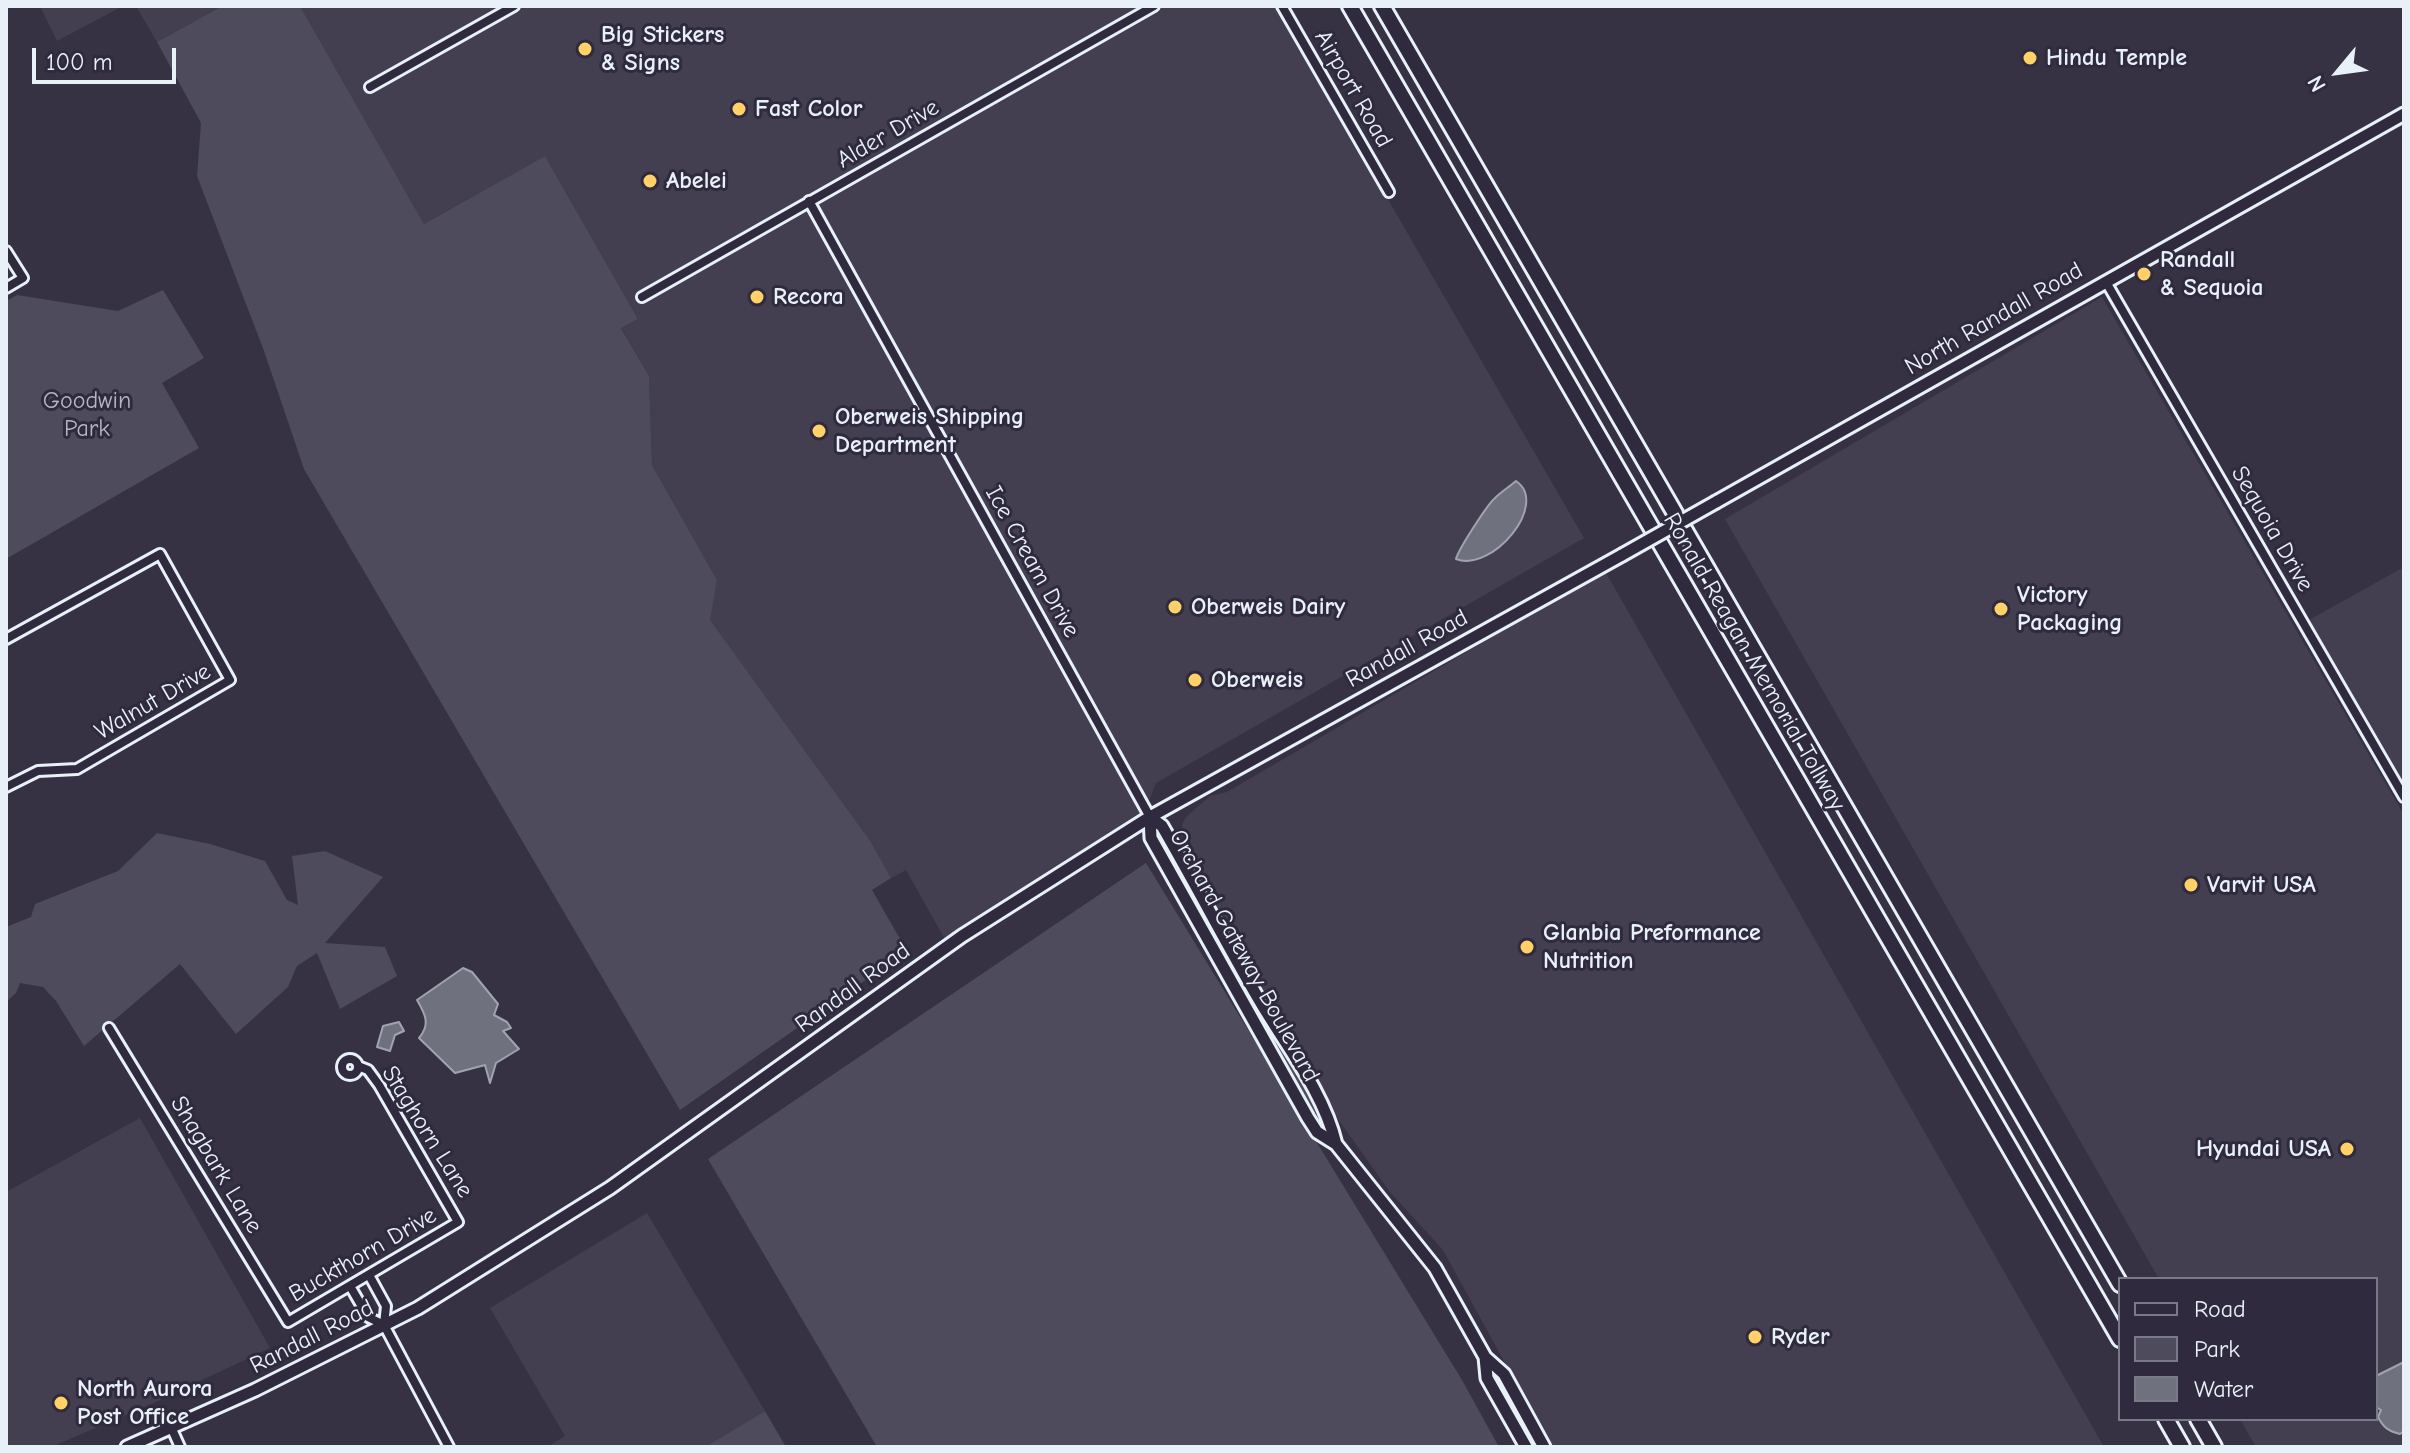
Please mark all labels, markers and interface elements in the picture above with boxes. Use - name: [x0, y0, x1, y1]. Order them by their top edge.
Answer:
- place label: Big Stickers & Signs: [601, 21, 724, 77]
- street label: Airport Road: [1308, 25, 1398, 153]
- scale bar: [36, 32, 180, 82]
- north arrow: [2298, 32, 2378, 112]
- marker: Big Stickers & Signs: [576, 40, 594, 58]
- place label: Hindu Temple: [2046, 44, 2187, 72]
- text: 100 m: [46, 48, 113, 76]
- marker: Hindu Temple: [2021, 49, 2039, 67]
- text: N: [2302, 71, 2332, 96]
- street label: Alder Drive: [832, 93, 944, 175]
- place label: Fast Color: [755, 95, 862, 123]
- marker: Fast Color: [730, 100, 748, 118]
- place label: Abelei: [666, 167, 727, 195]
- marker: Abelei: [641, 172, 659, 190]
- place label: Randall & Sequoia: [2160, 246, 2264, 302]
- street label: North Randall Road: [1900, 256, 2088, 382]
- marker: Randall & Sequoia: [2135, 265, 2153, 283]
- place label: Recora: [773, 283, 844, 311]
- marker: Recora: [748, 288, 766, 306]
- park label: Goodwin Park: [43, 387, 131, 443]
- place label: Oberweis Shipping Department: [835, 403, 1024, 459]
- marker: Oberweis Shipping Department: [810, 422, 828, 440]
- street label: Sequoia Drive: [2225, 461, 2319, 597]
- street label: Ice Cream Drive: [979, 481, 1085, 643]
- street label: Ronald Reagan Memorial Tollway: [1657, 508, 1851, 816]
- place label: Victory Packaging: [2017, 581, 2122, 637]
- place label: Oberweis Dairy: [1191, 593, 1345, 621]
- marker: Oberweis Dairy: [1166, 598, 1184, 616]
- marker: Victory Packaging: [1992, 600, 2010, 618]
- street label: Randall Road: [1341, 604, 1473, 694]
- street label: Walnut Drive: [90, 657, 216, 747]
- place label: Oberweis: [1211, 666, 1303, 694]
- marker: Oberweis: [1186, 671, 1204, 689]
- street label: Orchard Gateway Boulevard: [1163, 825, 1325, 1087]
- place label: Varvit USA: [2207, 871, 2316, 899]
- marker: Varvit USA: [2182, 876, 2200, 894]
- place label: Glanbia Preformance Nutrition: [1543, 919, 1761, 975]
- street label: Randall Road: [790, 937, 916, 1039]
- marker: Glanbia Preformance Nutrition: [1518, 938, 1536, 956]
- street label: Staghorn Lane: [375, 1061, 479, 1203]
- street label: Shagbark Lane: [164, 1091, 268, 1239]
- place label: Hyundai USA: [2196, 1135, 2331, 1163]
- marker: Hyundai USA: [2338, 1140, 2356, 1158]
- street label: Buckthorn Drive: [284, 1201, 442, 1309]
- legend: [2118, 1277, 2378, 1421]
- street label: Randall Road: [245, 1293, 379, 1381]
- text: Road: [2194, 1295, 2246, 1323]
- place label: Ryder: [1771, 1323, 1830, 1351]
- marker: Ryder: [1746, 1328, 1764, 1346]
- text: Park: [2194, 1335, 2240, 1363]
- place label: North Aurora Post Office: [77, 1375, 212, 1431]
- text: Water: [2194, 1375, 2253, 1403]
- marker: North Aurora Post Office: [52, 1394, 70, 1412]

